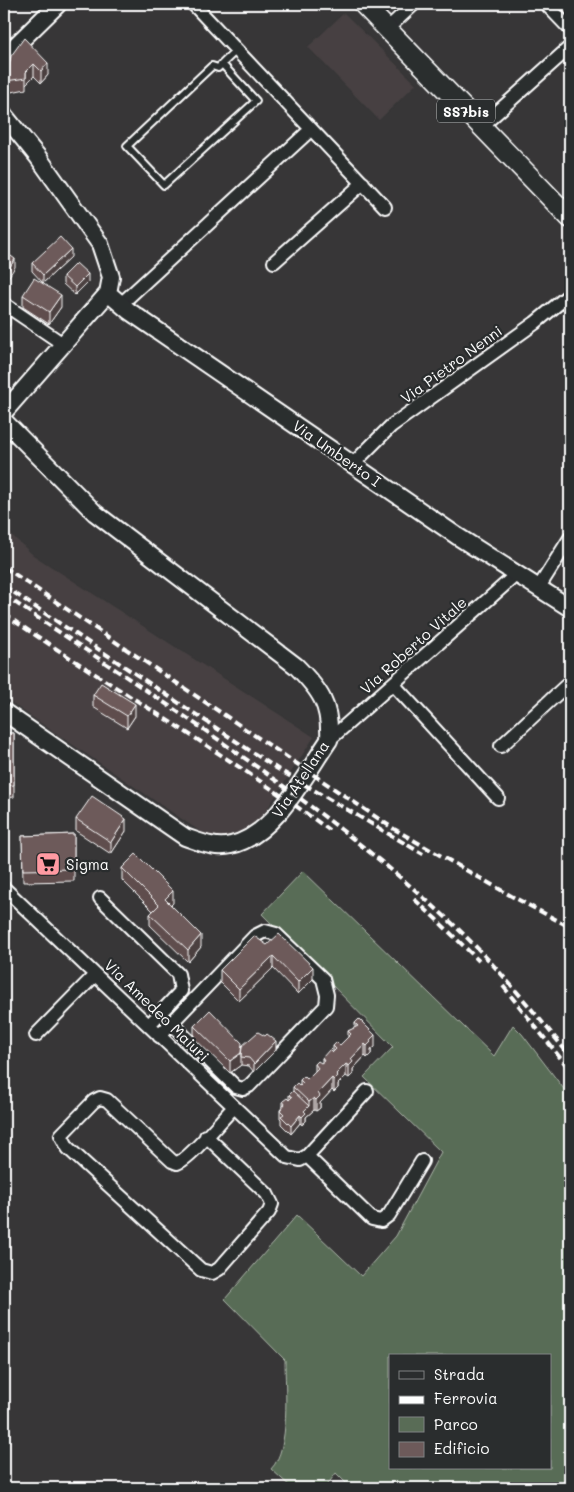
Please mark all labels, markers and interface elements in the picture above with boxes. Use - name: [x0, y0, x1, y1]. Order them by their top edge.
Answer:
- road number: SS7bis: [437, 100, 495, 122]
- street label: Via Pietro Nenni: [396, 320, 506, 408]
- street label: Via Umberto I: [289, 415, 386, 491]
- street label: Via Roberto Vitale: [355, 592, 471, 698]
- street label: Via Atellana: [267, 736, 333, 822]
- supermarket icon: Sigma: [35, 851, 61, 877]
- place label: Sigma: [66, 854, 109, 874]
- street label: Via Amedeo Maiuri: [100, 955, 214, 1065]
- legend: [389, 1354, 552, 1470]
- text: Strada: [434, 1364, 485, 1384]
- text: Ferrovia: [434, 1388, 498, 1408]
- text: Parco: [434, 1414, 478, 1434]
- text: Edificio: [434, 1438, 490, 1458]

